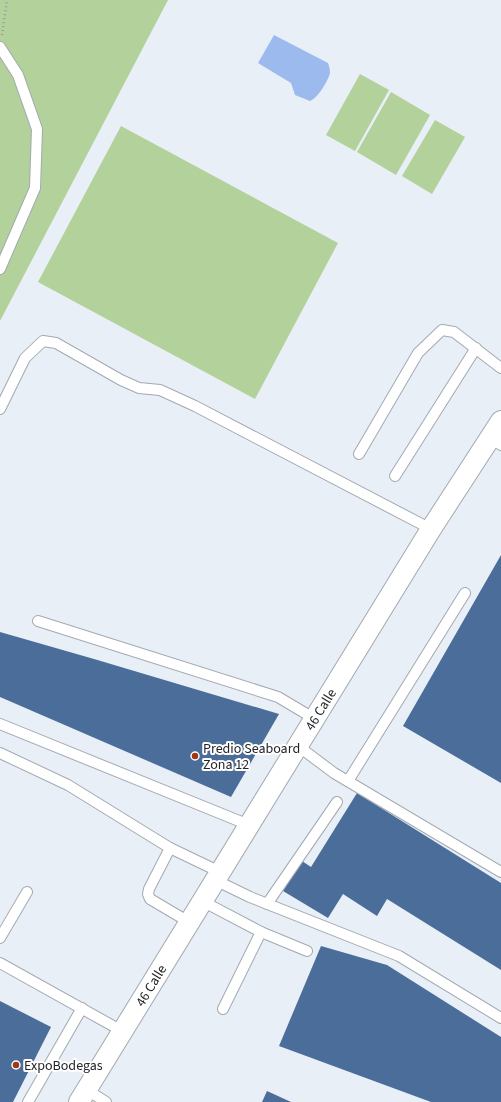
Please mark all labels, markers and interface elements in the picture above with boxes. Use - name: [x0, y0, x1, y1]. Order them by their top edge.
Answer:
- street label: 46 Calle: [301, 685, 342, 735]
- place label: Predio Seaboard Zona 12: [203, 739, 300, 775]
- marker: Predio Seaboard Zona 12: [190, 751, 200, 761]
- street label: 46 Calle: [131, 961, 172, 1011]
- place label: ExpoBodegas: [24, 1056, 103, 1076]
- marker: ExpoBodegas: [11, 1060, 21, 1070]

